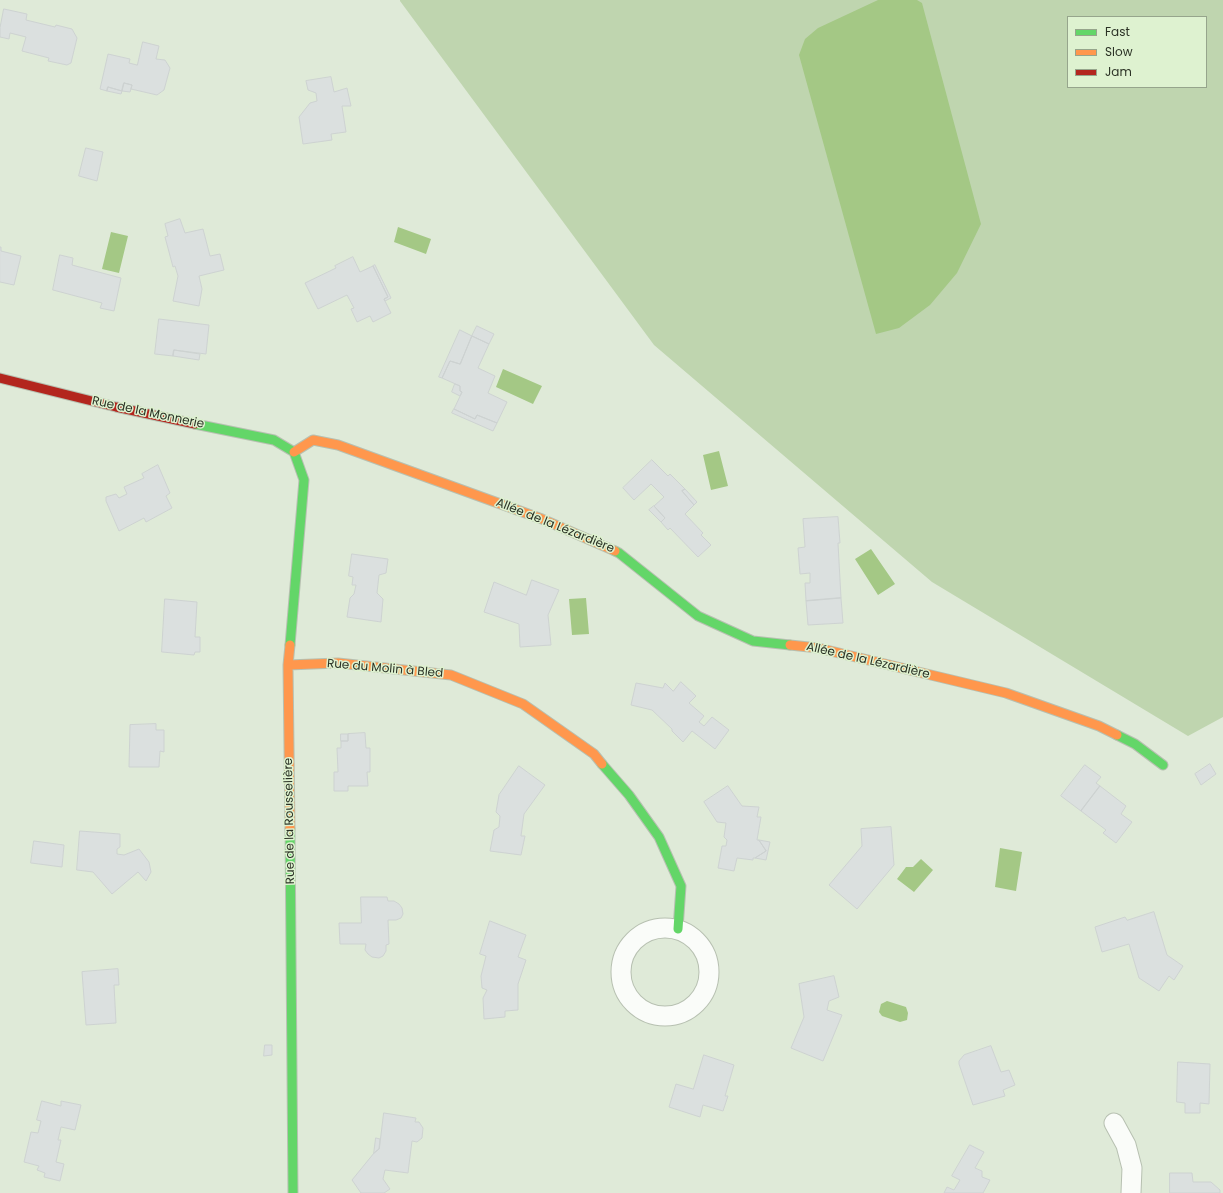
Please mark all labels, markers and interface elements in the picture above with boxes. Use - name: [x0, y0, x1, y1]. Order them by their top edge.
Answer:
- legend: [1067, 16, 1207, 88]
- text: Fast: [1105, 23, 1130, 40]
- text: Slow: [1105, 43, 1133, 60]
- text: Jam: [1105, 63, 1132, 80]
- street label: Rue de la Monnerie: [91, 394, 205, 432]
- street label: Allée de la Lézardière: [494, 496, 616, 556]
- street label: Allée de la Lézardière: [805, 640, 931, 682]
- street label: Rue du Molin à Bled: [326, 657, 444, 681]
- street label: Rue de la Rousselière: [282, 758, 298, 884]

